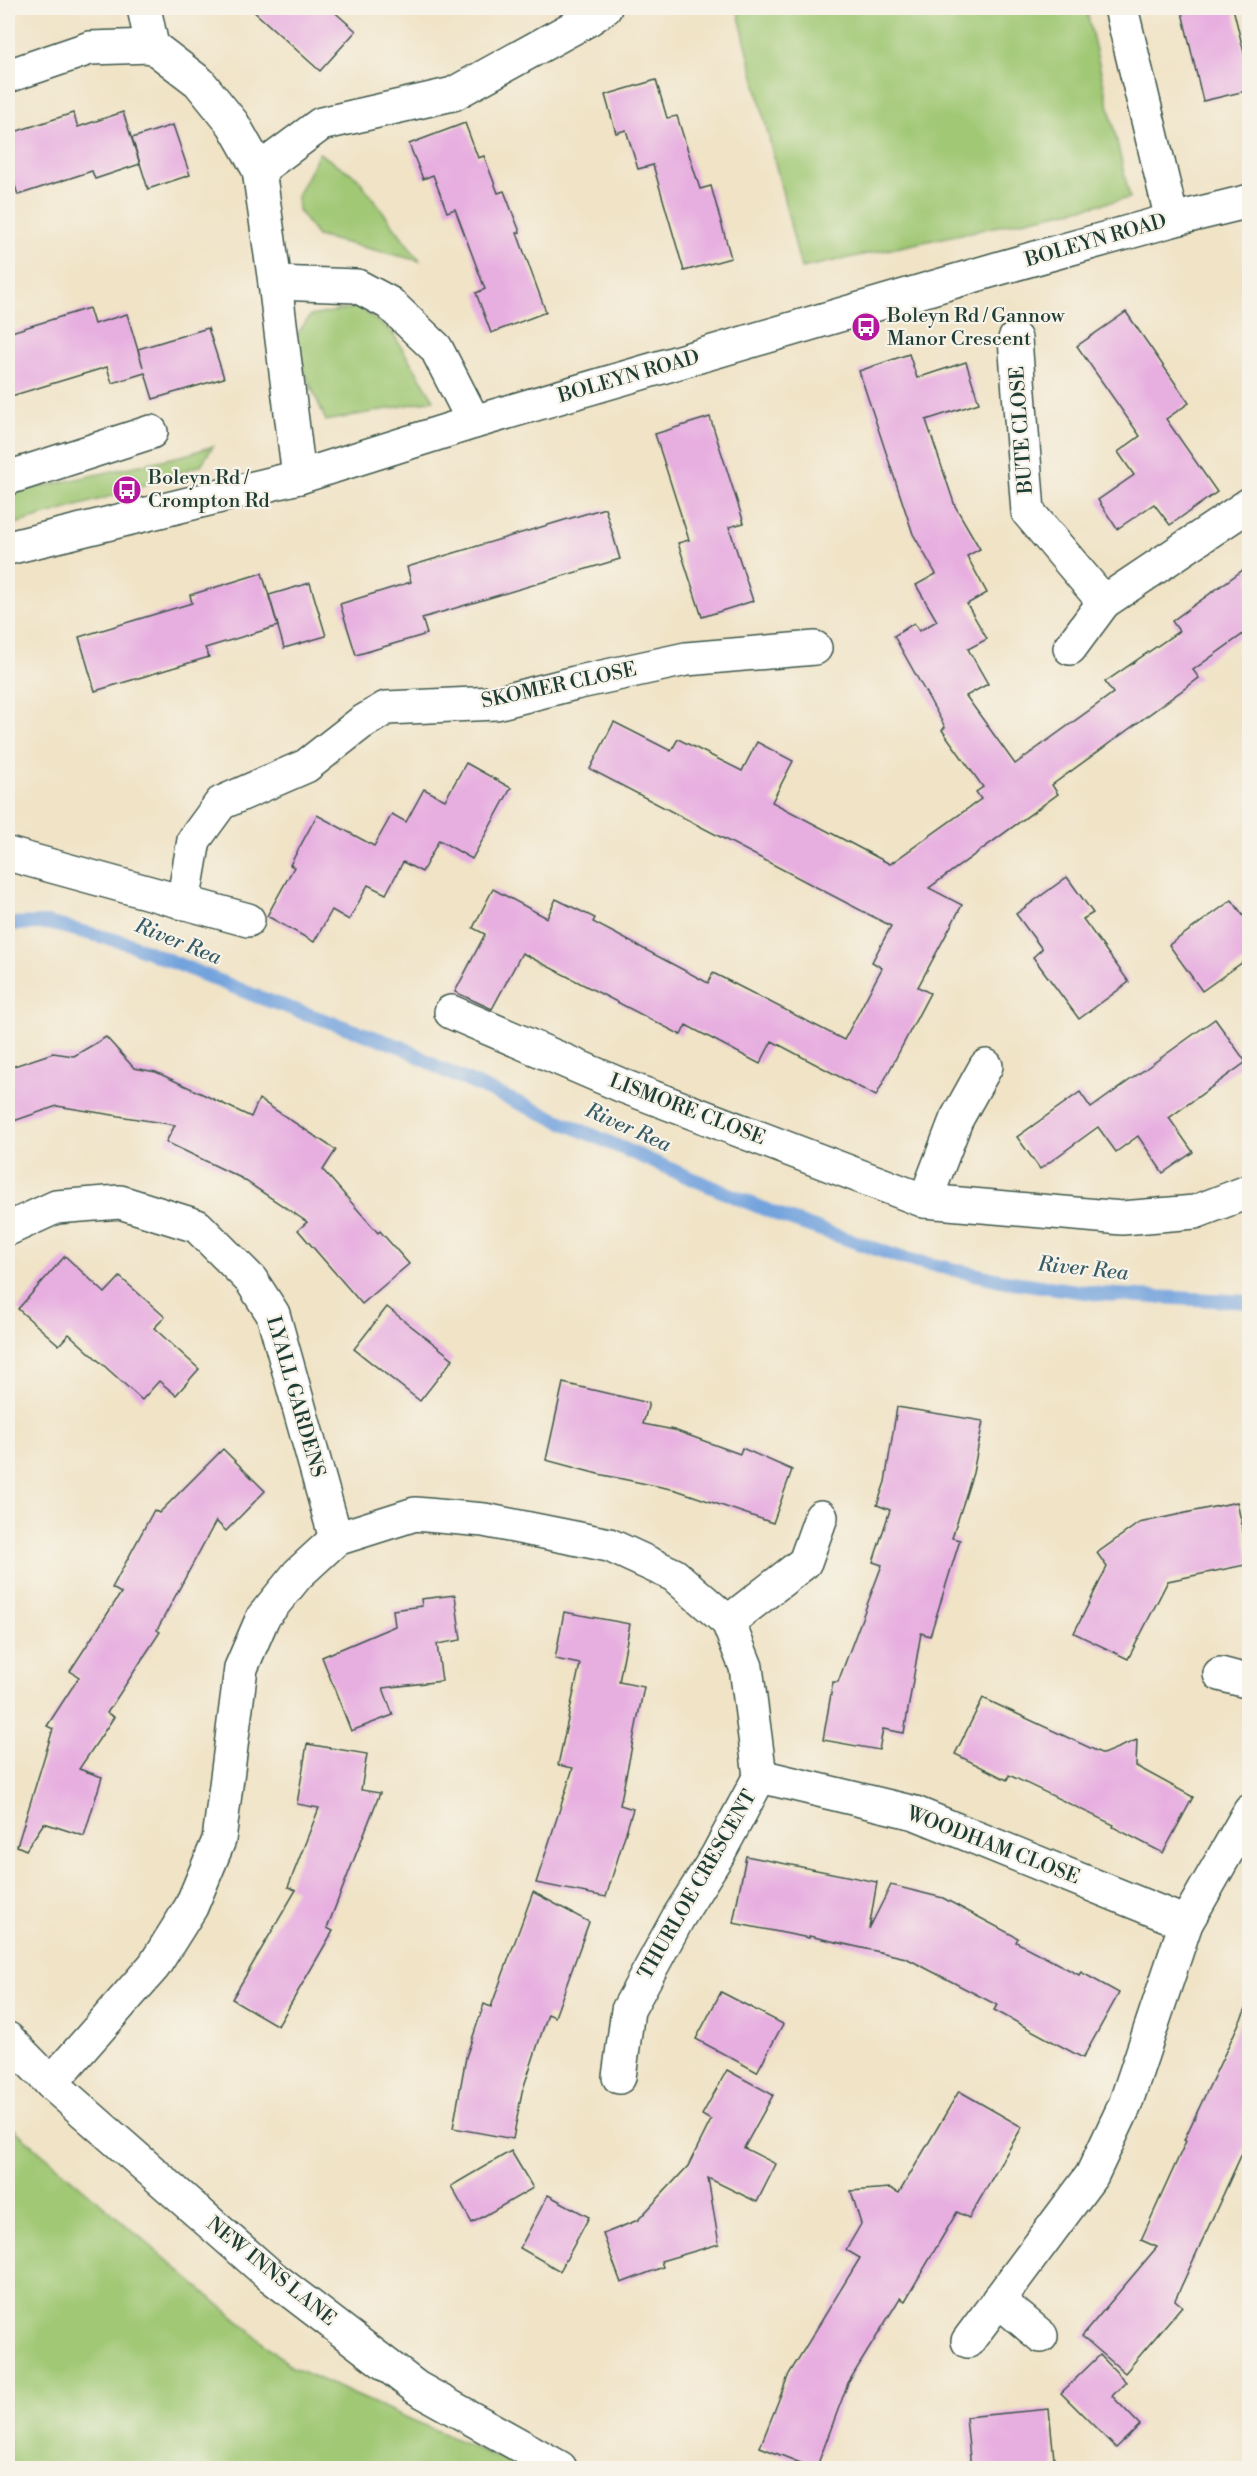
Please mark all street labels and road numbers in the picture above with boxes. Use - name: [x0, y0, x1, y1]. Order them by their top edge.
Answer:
- street label: BOLEYN ROAD: [1021, 209, 1170, 273]
- street label: BOLEYN ROAD: [554, 345, 703, 409]
- street label: BUTE CLOSE: [1005, 365, 1039, 496]
- street label: SKOMER CLOSE: [479, 657, 639, 715]
- street label: LISMORE CLOSE: [605, 1069, 769, 1151]
- street label: LYALL GARDENS: [260, 1313, 330, 1481]
- street label: THURLOE CRESCENT: [633, 1786, 763, 1984]
- street label: WOODHAM CLOSE: [902, 1801, 1083, 1891]
- street label: NEW INNS LANE: [201, 2212, 341, 2332]

